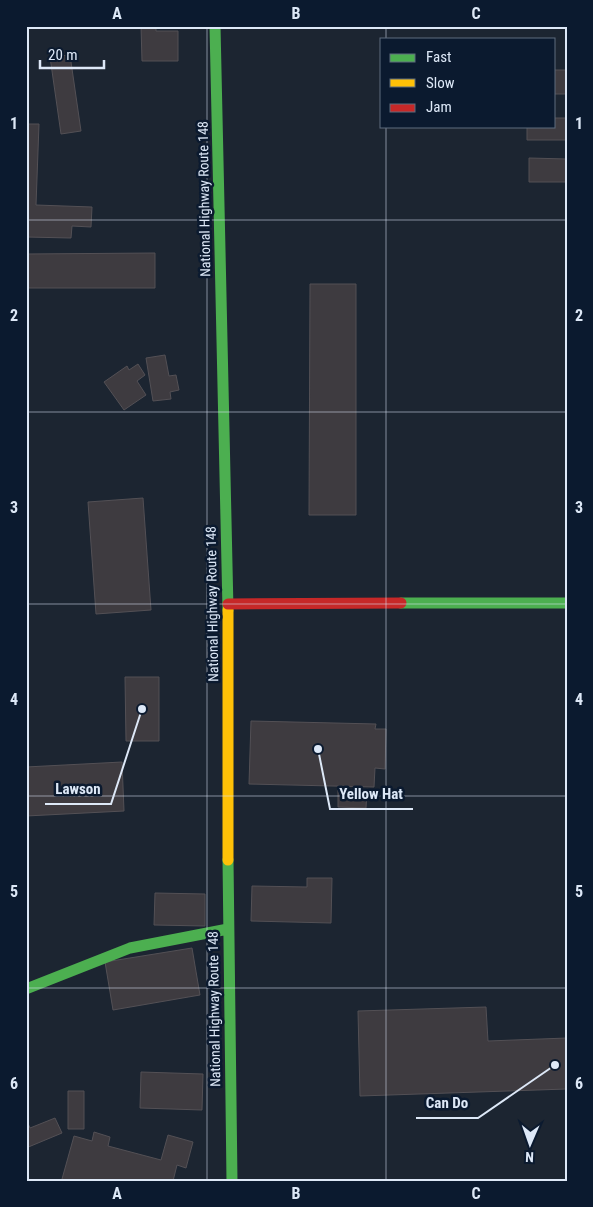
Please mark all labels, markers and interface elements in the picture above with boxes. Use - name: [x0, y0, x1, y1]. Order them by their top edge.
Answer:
- text: A: [112, 4, 122, 23]
- text: B: [292, 4, 301, 23]
- text: C: [471, 4, 481, 23]
- scale bar: [40, 38, 104, 70]
- legend: [380, 38, 556, 128]
- text: 20 m: [48, 46, 78, 64]
- text: Fast: [426, 48, 451, 66]
- text: Slow: [426, 74, 455, 92]
- text: Jam: [426, 98, 452, 116]
- text: 1: [10, 114, 18, 133]
- text: 1: [575, 114, 583, 133]
- street label: National Highway Route 148: [195, 121, 213, 277]
- text: 2: [10, 306, 18, 325]
- text: 2: [575, 306, 583, 325]
- text: 3: [10, 498, 18, 517]
- text: 3: [575, 498, 583, 517]
- street label: National Highway Route 148: [203, 526, 221, 682]
- text: 4: [10, 690, 18, 709]
- text: 4: [575, 690, 583, 709]
- callout: Lawson: [45, 774, 111, 804]
- callout: Yellow Hat: [330, 779, 413, 809]
- text: Lawson: [55, 780, 101, 798]
- text: Yellow Hat: [339, 785, 403, 803]
- text: 5: [10, 882, 18, 901]
- text: 5: [575, 882, 583, 901]
- street label: National Highway Route 148: [205, 931, 223, 1087]
- text: 6: [10, 1074, 18, 1093]
- text: 6: [575, 1074, 583, 1093]
- callout: Can Do: [416, 1088, 478, 1118]
- text: Can Do: [426, 1094, 468, 1112]
- north arrow: [506, 1120, 556, 1170]
- text: N: [525, 1149, 534, 1165]
- text: A: [112, 1184, 122, 1203]
- text: B: [292, 1184, 301, 1203]
- text: C: [471, 1184, 481, 1203]

